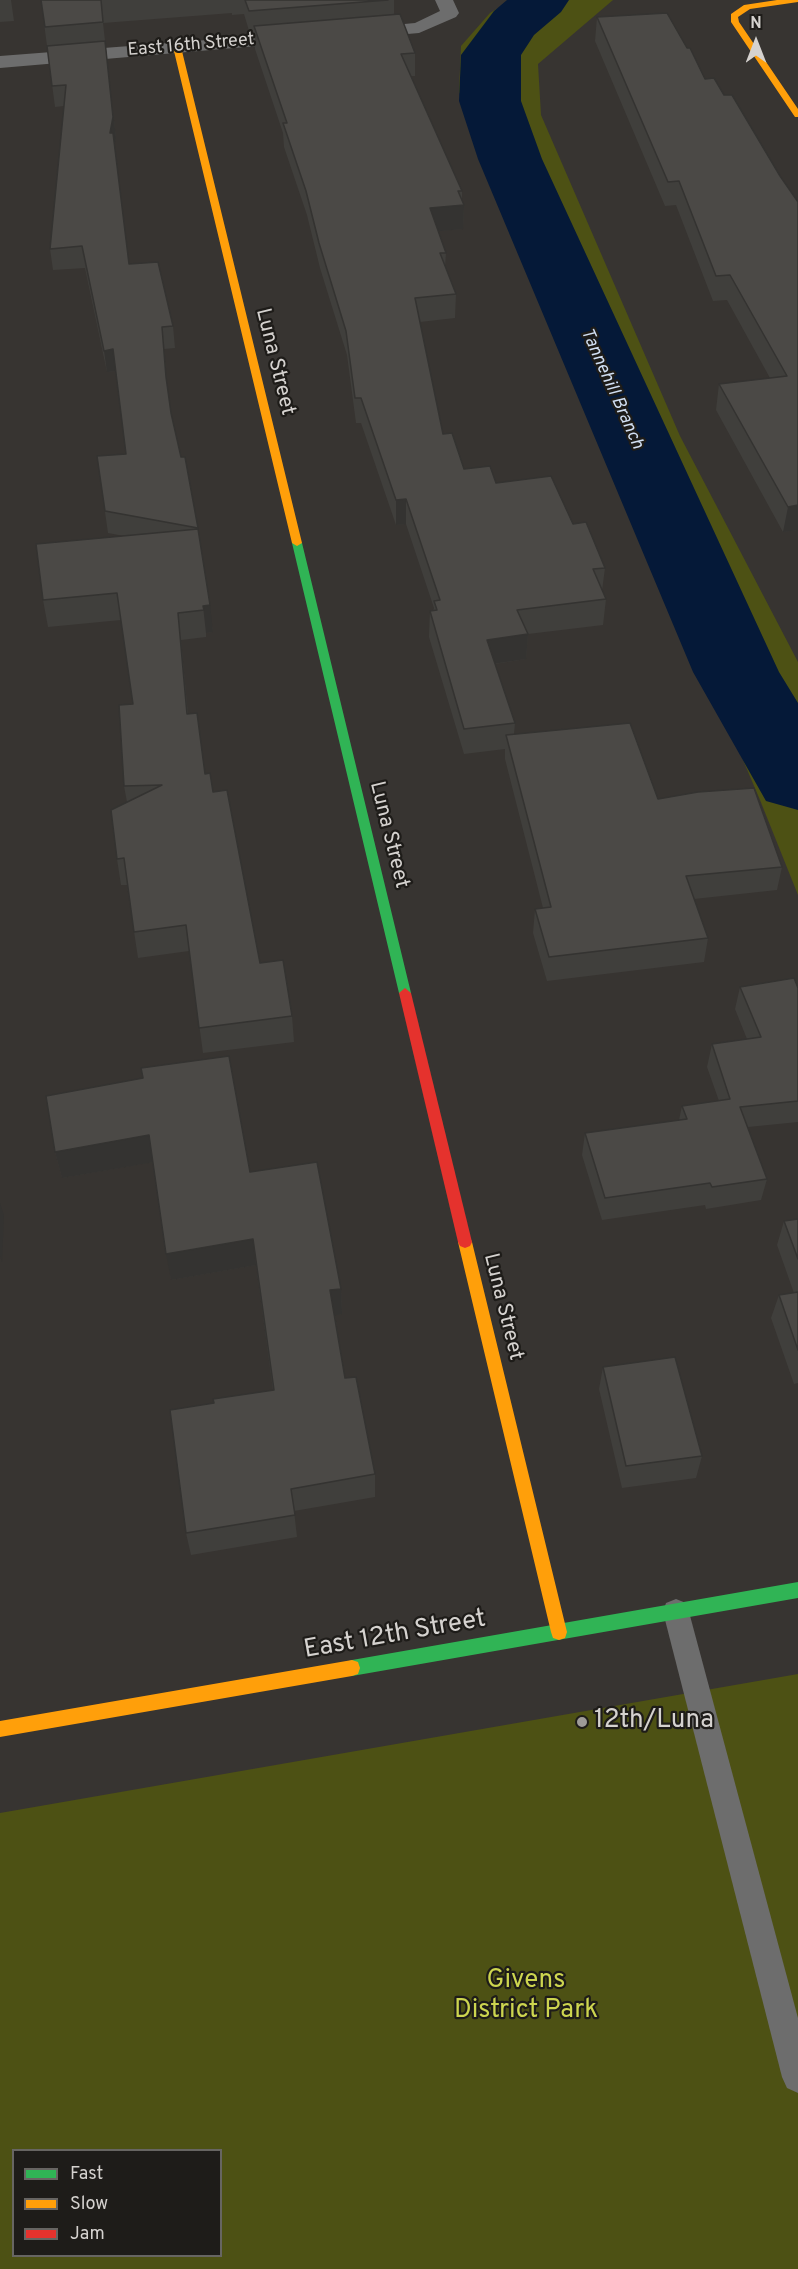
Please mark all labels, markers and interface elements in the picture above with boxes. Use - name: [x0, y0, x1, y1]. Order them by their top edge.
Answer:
- north arrow: [726, 12, 786, 72]
- text: N: [750, 14, 762, 34]
- street label: East 16th Street: [127, 30, 255, 62]
- street label: Luna Street: [249, 306, 299, 418]
- water label: Tannehill Branch: [575, 325, 647, 453]
- street label: Luna Street: [363, 779, 413, 891]
- street label: Luna Street: [477, 1251, 527, 1363]
- street label: East 12th Street: [302, 1605, 488, 1667]
- place label: 12th/Luna: [594, 1706, 714, 1738]
- marker: 12th/Luna: [575, 1715, 589, 1729]
- park label: Givens District Park: [454, 1966, 598, 2027]
- legend: [12, 2149, 222, 2257]
- text: Fast: [70, 2163, 103, 2186]
- text: Slow: [70, 2193, 108, 2216]
- text: Jam: [70, 2223, 105, 2246]

